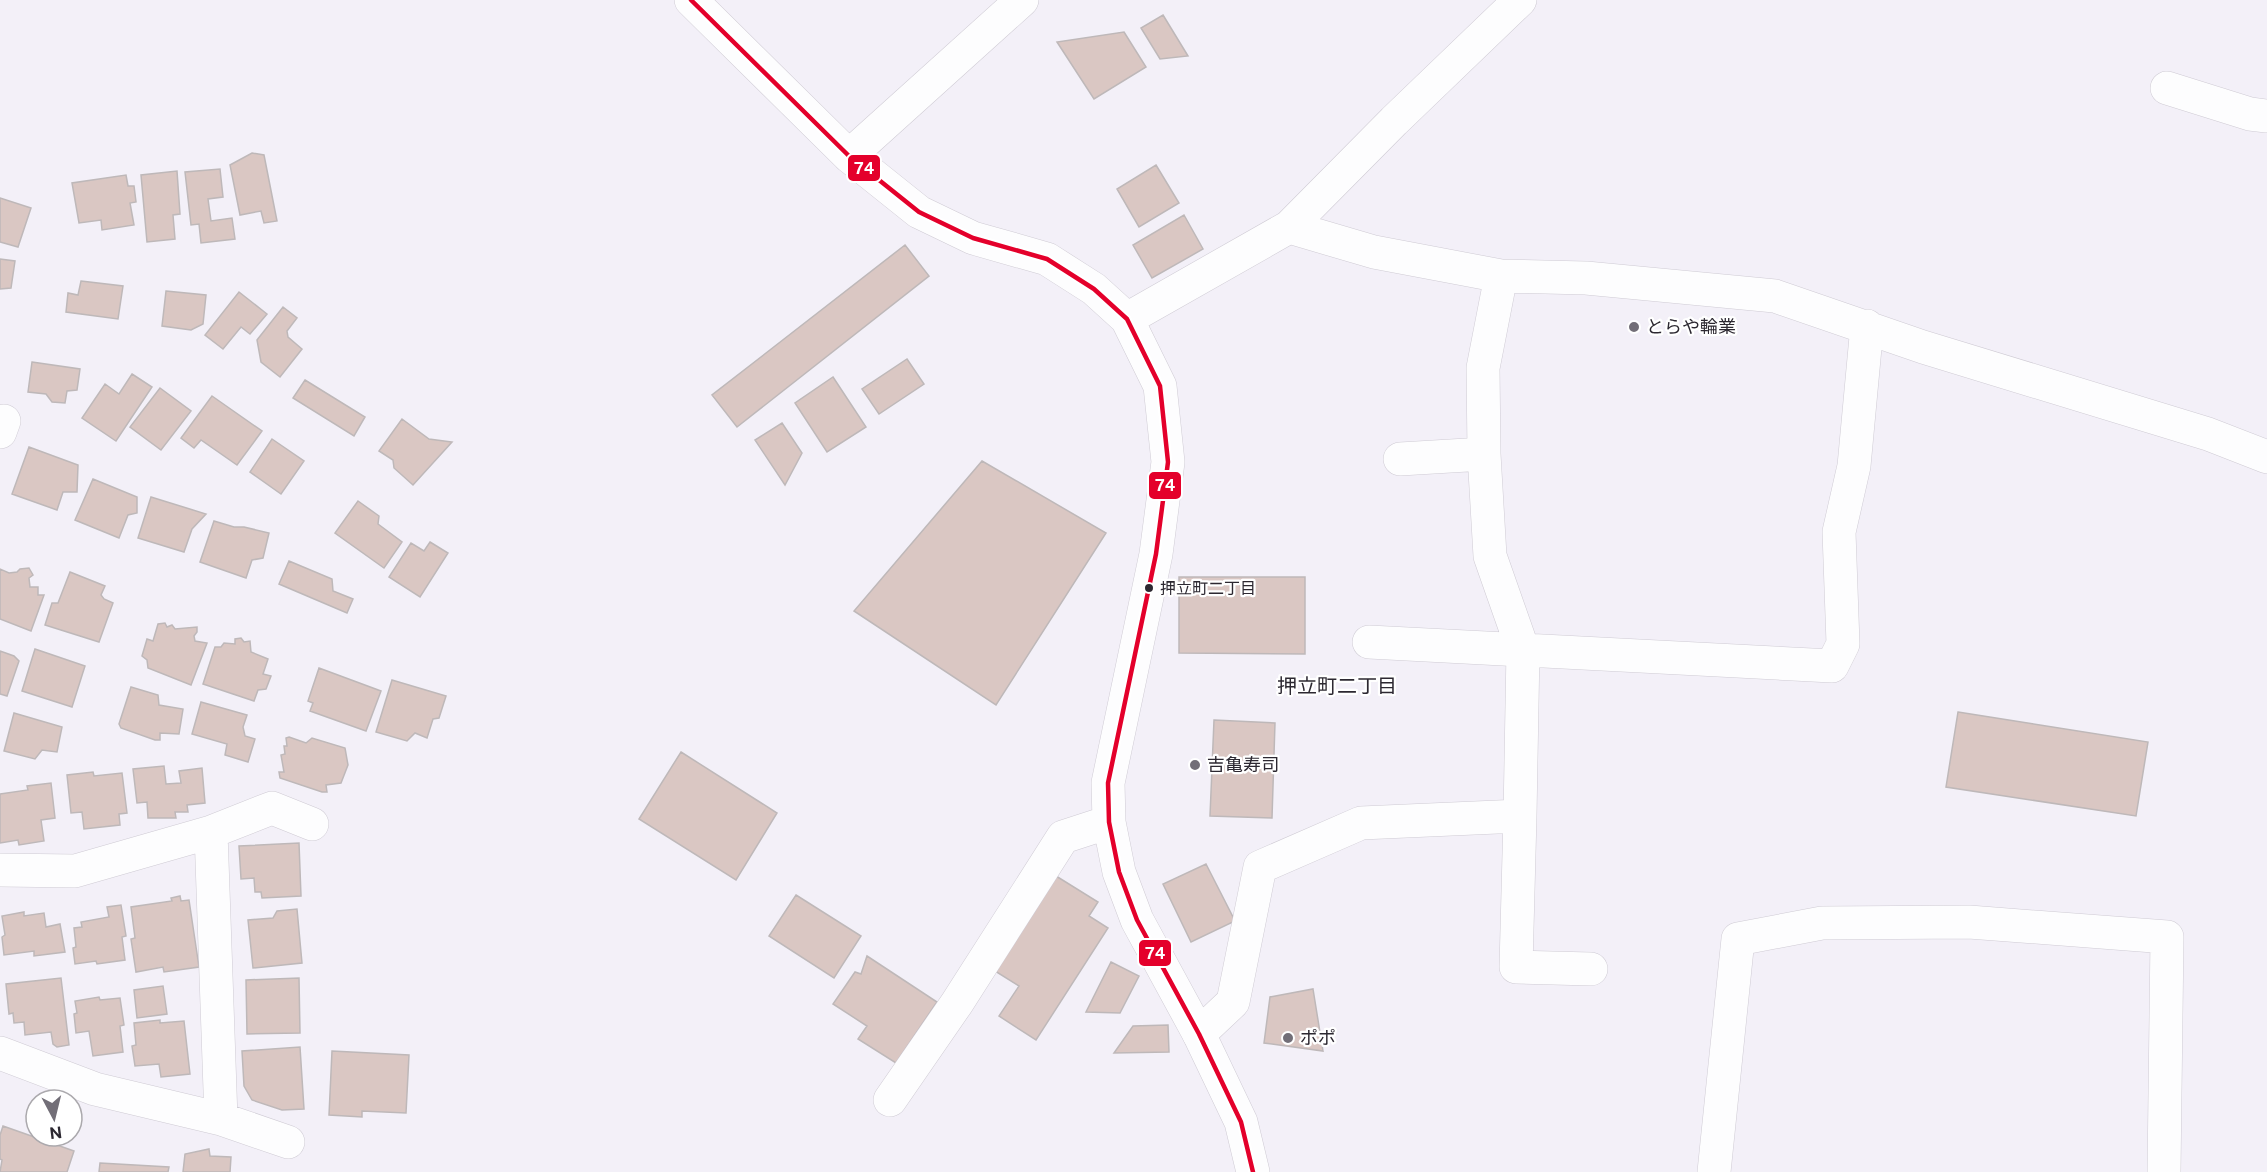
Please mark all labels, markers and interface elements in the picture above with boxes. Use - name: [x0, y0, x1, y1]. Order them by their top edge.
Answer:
- line badge: 74: [847, 154, 881, 182]
- text: 74: [854, 159, 875, 178]
- place label: とらや輪業: [1646, 316, 1736, 337]
- marker: とらや輪業: [1627, 320, 1641, 334]
- line badge: 74: [1148, 471, 1182, 500]
- text: 74: [1155, 476, 1176, 495]
- place label: 押立町二丁目: [1160, 579, 1256, 598]
- marker: 押立町二丁目: [1143, 582, 1155, 594]
- district label: 押立町二丁目: [1277, 674, 1397, 698]
- place label: 吉亀寿司: [1207, 754, 1279, 775]
- marker: 吉亀寿司: [1188, 758, 1202, 772]
- line badge: 74: [1138, 939, 1172, 967]
- text: 74: [1145, 944, 1166, 963]
- place label: ポポ: [1300, 1027, 1336, 1048]
- marker: ポポ: [1281, 1031, 1295, 1045]
- north arrow: [24, 1088, 84, 1148]
- text: N: [48, 1122, 63, 1143]

